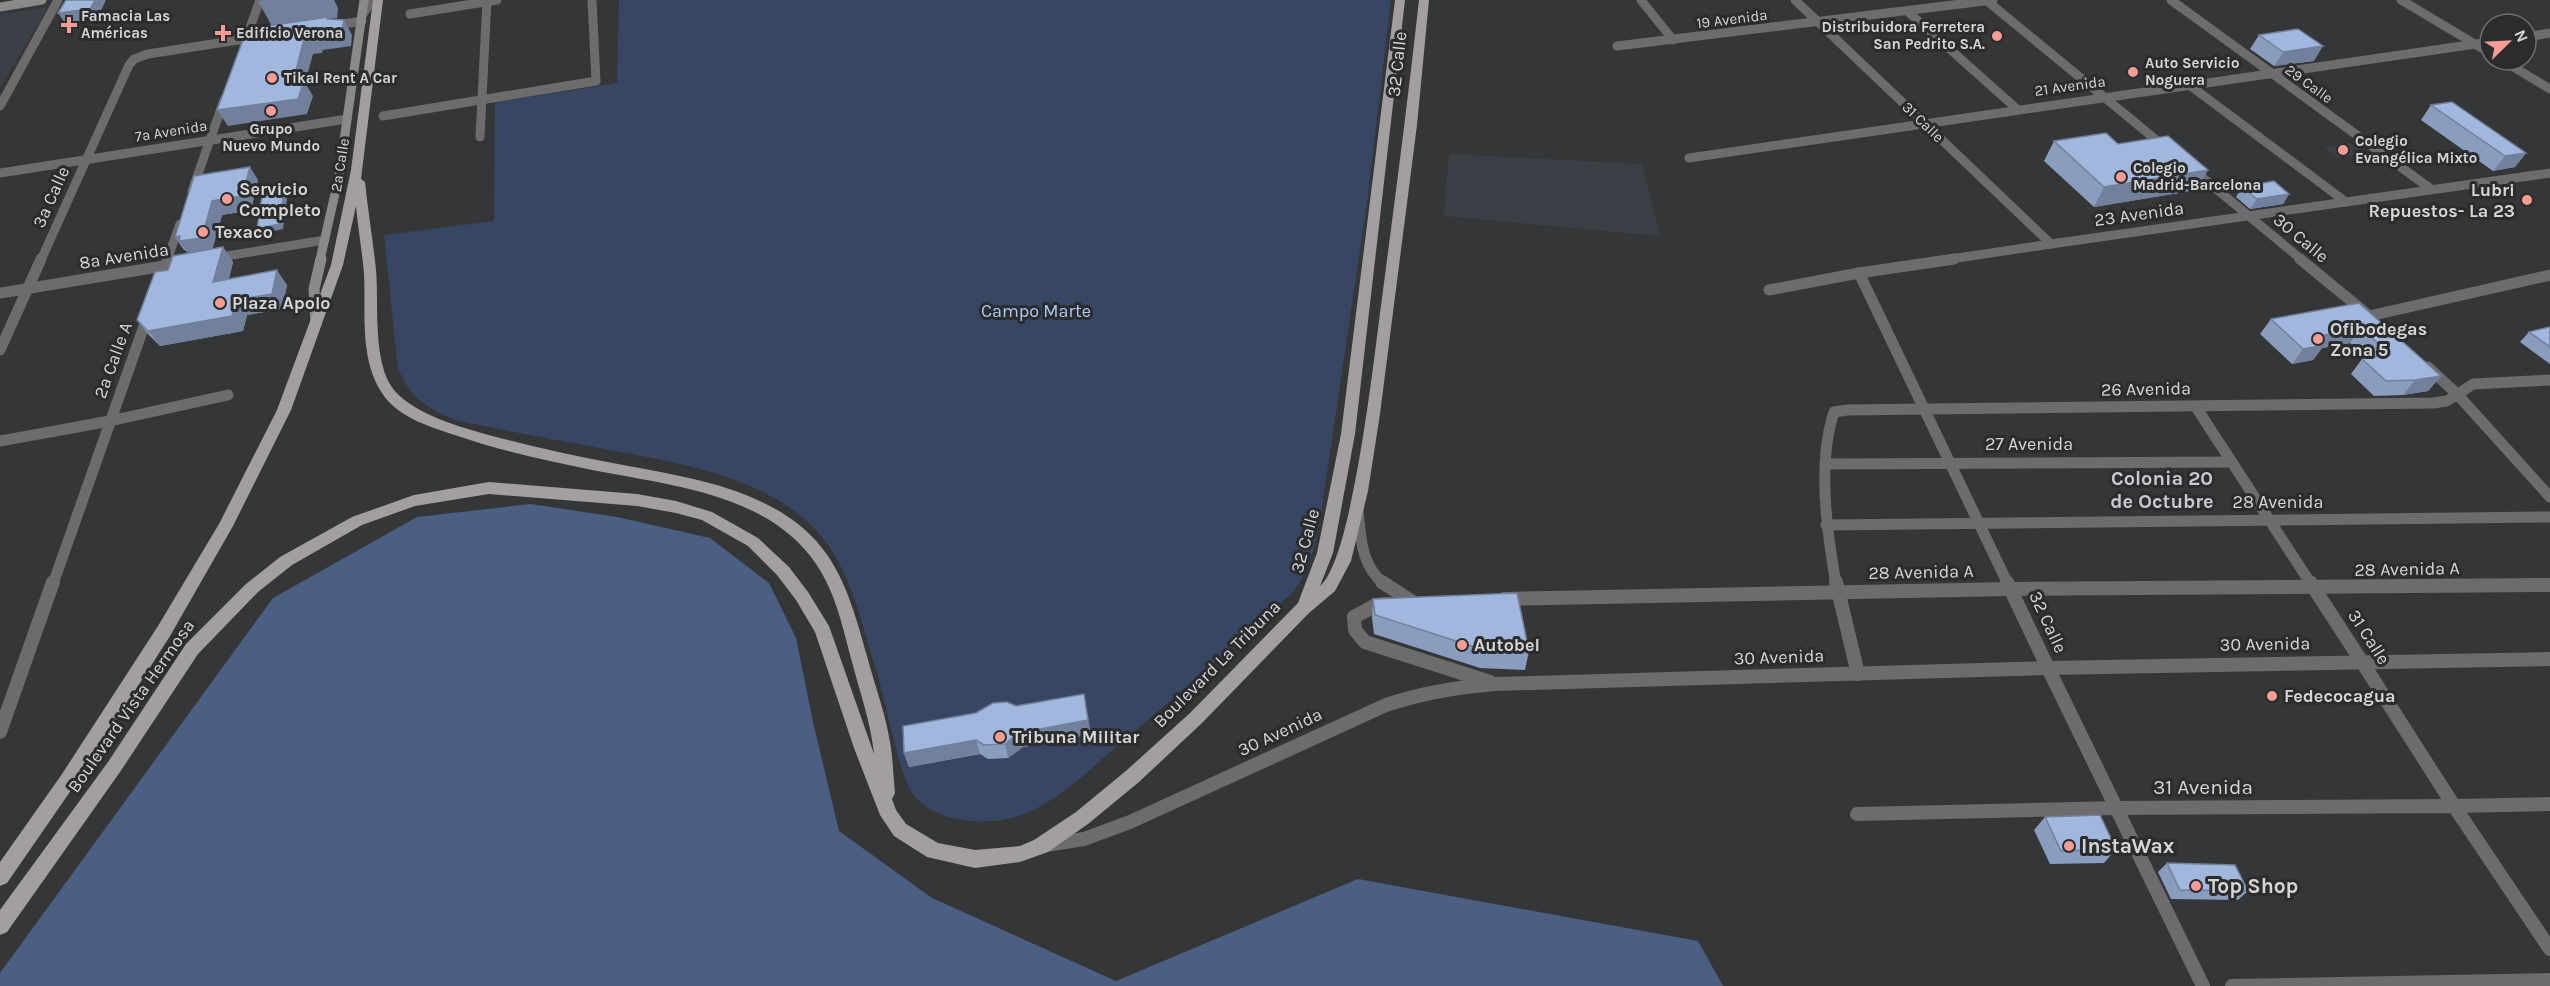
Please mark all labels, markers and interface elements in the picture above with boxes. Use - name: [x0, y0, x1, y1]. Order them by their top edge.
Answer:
- street label: 19 Avenida: [1695, 6, 1769, 32]
- place label: Famacia Las Américas: [81, 7, 170, 42]
- north arrow: [2478, 12, 2538, 72]
- marker: Famacia Las Américas: [62, 18, 76, 32]
- place label: Distribuidora Ferretera San Pedrito S.A.: [1822, 18, 1985, 53]
- marker: Edificio Verona: [214, 24, 232, 42]
- place label: Edificio Verona: [236, 24, 343, 42]
- text: N: [2510, 27, 2532, 45]
- marker: Distribuidora Ferretera San Pedrito S.A.: [1990, 29, 2004, 43]
- street label: 32 Calle: [1383, 30, 1411, 98]
- place label: Auto Servicio Noguera: [2145, 54, 2239, 89]
- street label: 29 Calle: [2282, 61, 2336, 107]
- marker: Auto Servicio Noguera: [2126, 65, 2140, 79]
- place label: Tikal Rent A Car: [284, 69, 397, 87]
- marker: Tikal Rent A Car: [265, 71, 279, 85]
- street label: 21 Avenida: [2033, 72, 2107, 100]
- street label: 31 Calle: [1898, 98, 1948, 146]
- marker: Grupo Nuevo Mundo: [264, 104, 278, 118]
- street label: 7a Avenida: [134, 116, 208, 146]
- place label: Grupo Nuevo Mundo: [222, 120, 320, 155]
- place label: Colegio Evangélica Mixto: [2355, 132, 2477, 167]
- street label: 2a Calle: [327, 137, 353, 193]
- marker: Colegio Evangélica Mixto: [2336, 143, 2350, 157]
- place label: Colegio Madrid-Barcelona: [2133, 159, 2261, 194]
- street label: 3a Calle: [28, 163, 74, 231]
- marker: Colegio Madrid-Barcelona: [2114, 170, 2128, 184]
- place label: Servicio Completo: [239, 178, 321, 221]
- place label: Lubri Repuestos- La 23: [2368, 179, 2515, 222]
- marker: Servicio Completo: [220, 192, 234, 206]
- marker: Lubri Repuestos- La 23: [2520, 193, 2534, 207]
- street label: 23 Avenida: [2093, 197, 2185, 231]
- street label: 30 Calle: [2269, 208, 2333, 268]
- place label: Texaco: [215, 221, 273, 243]
- marker: Texaco: [196, 225, 210, 239]
- street label: 8a Avenida: [78, 238, 170, 274]
- place label: Plaza Apolo: [232, 292, 331, 314]
- marker: Plaza Apolo: [213, 296, 227, 310]
- park label: Campo Marte: [981, 300, 1091, 322]
- place label: Ofibodegas Zona 5: [2330, 318, 2427, 361]
- street label: 2a Calle A: [89, 319, 137, 401]
- marker: Ofibodegas Zona 5: [2311, 332, 2325, 346]
- street label: 26 Avenida: [2101, 377, 2191, 401]
- street label: 27 Avenida: [1985, 433, 2073, 455]
- district label: Colonia 20 de Octubre: [2110, 467, 2214, 513]
- street label: 28 Avenida: [2233, 491, 2323, 513]
- street label: 32 Calle: [1286, 506, 1324, 576]
- street label: 28 Avenida A: [2354, 557, 2460, 581]
- street label: 28 Avenida A: [1868, 560, 1974, 584]
- street label: 32 Calle: [2024, 588, 2072, 656]
- street label: Boulevard La Tribuna: [1149, 596, 1285, 732]
- street label: 31 Calle: [2343, 605, 2395, 669]
- street label: Boulevard Vista Hermosa: [63, 615, 199, 797]
- street label: 30 Avenida: [2220, 632, 2310, 656]
- place label: Autobel: [1474, 634, 1540, 656]
- marker: Autobel: [1455, 638, 1469, 652]
- street label: 30 Avenida: [1733, 644, 1825, 670]
- place label: Fedecocagua: [2284, 685, 2395, 707]
- marker: Fedecocagua: [2265, 689, 2279, 703]
- street label: 30 Avenida: [1234, 703, 1326, 761]
- place label: Tribuna Militar: [1012, 726, 1139, 748]
- marker: Tribuna Militar: [993, 730, 1007, 744]
- street label: 31 Avenida: [2153, 775, 2253, 799]
- place label: InstaWax: [2081, 834, 2175, 858]
- marker: InstaWax: [2062, 839, 2076, 853]
- place label: Top Shop: [2208, 874, 2298, 898]
- marker: Top Shop: [2189, 879, 2203, 893]

